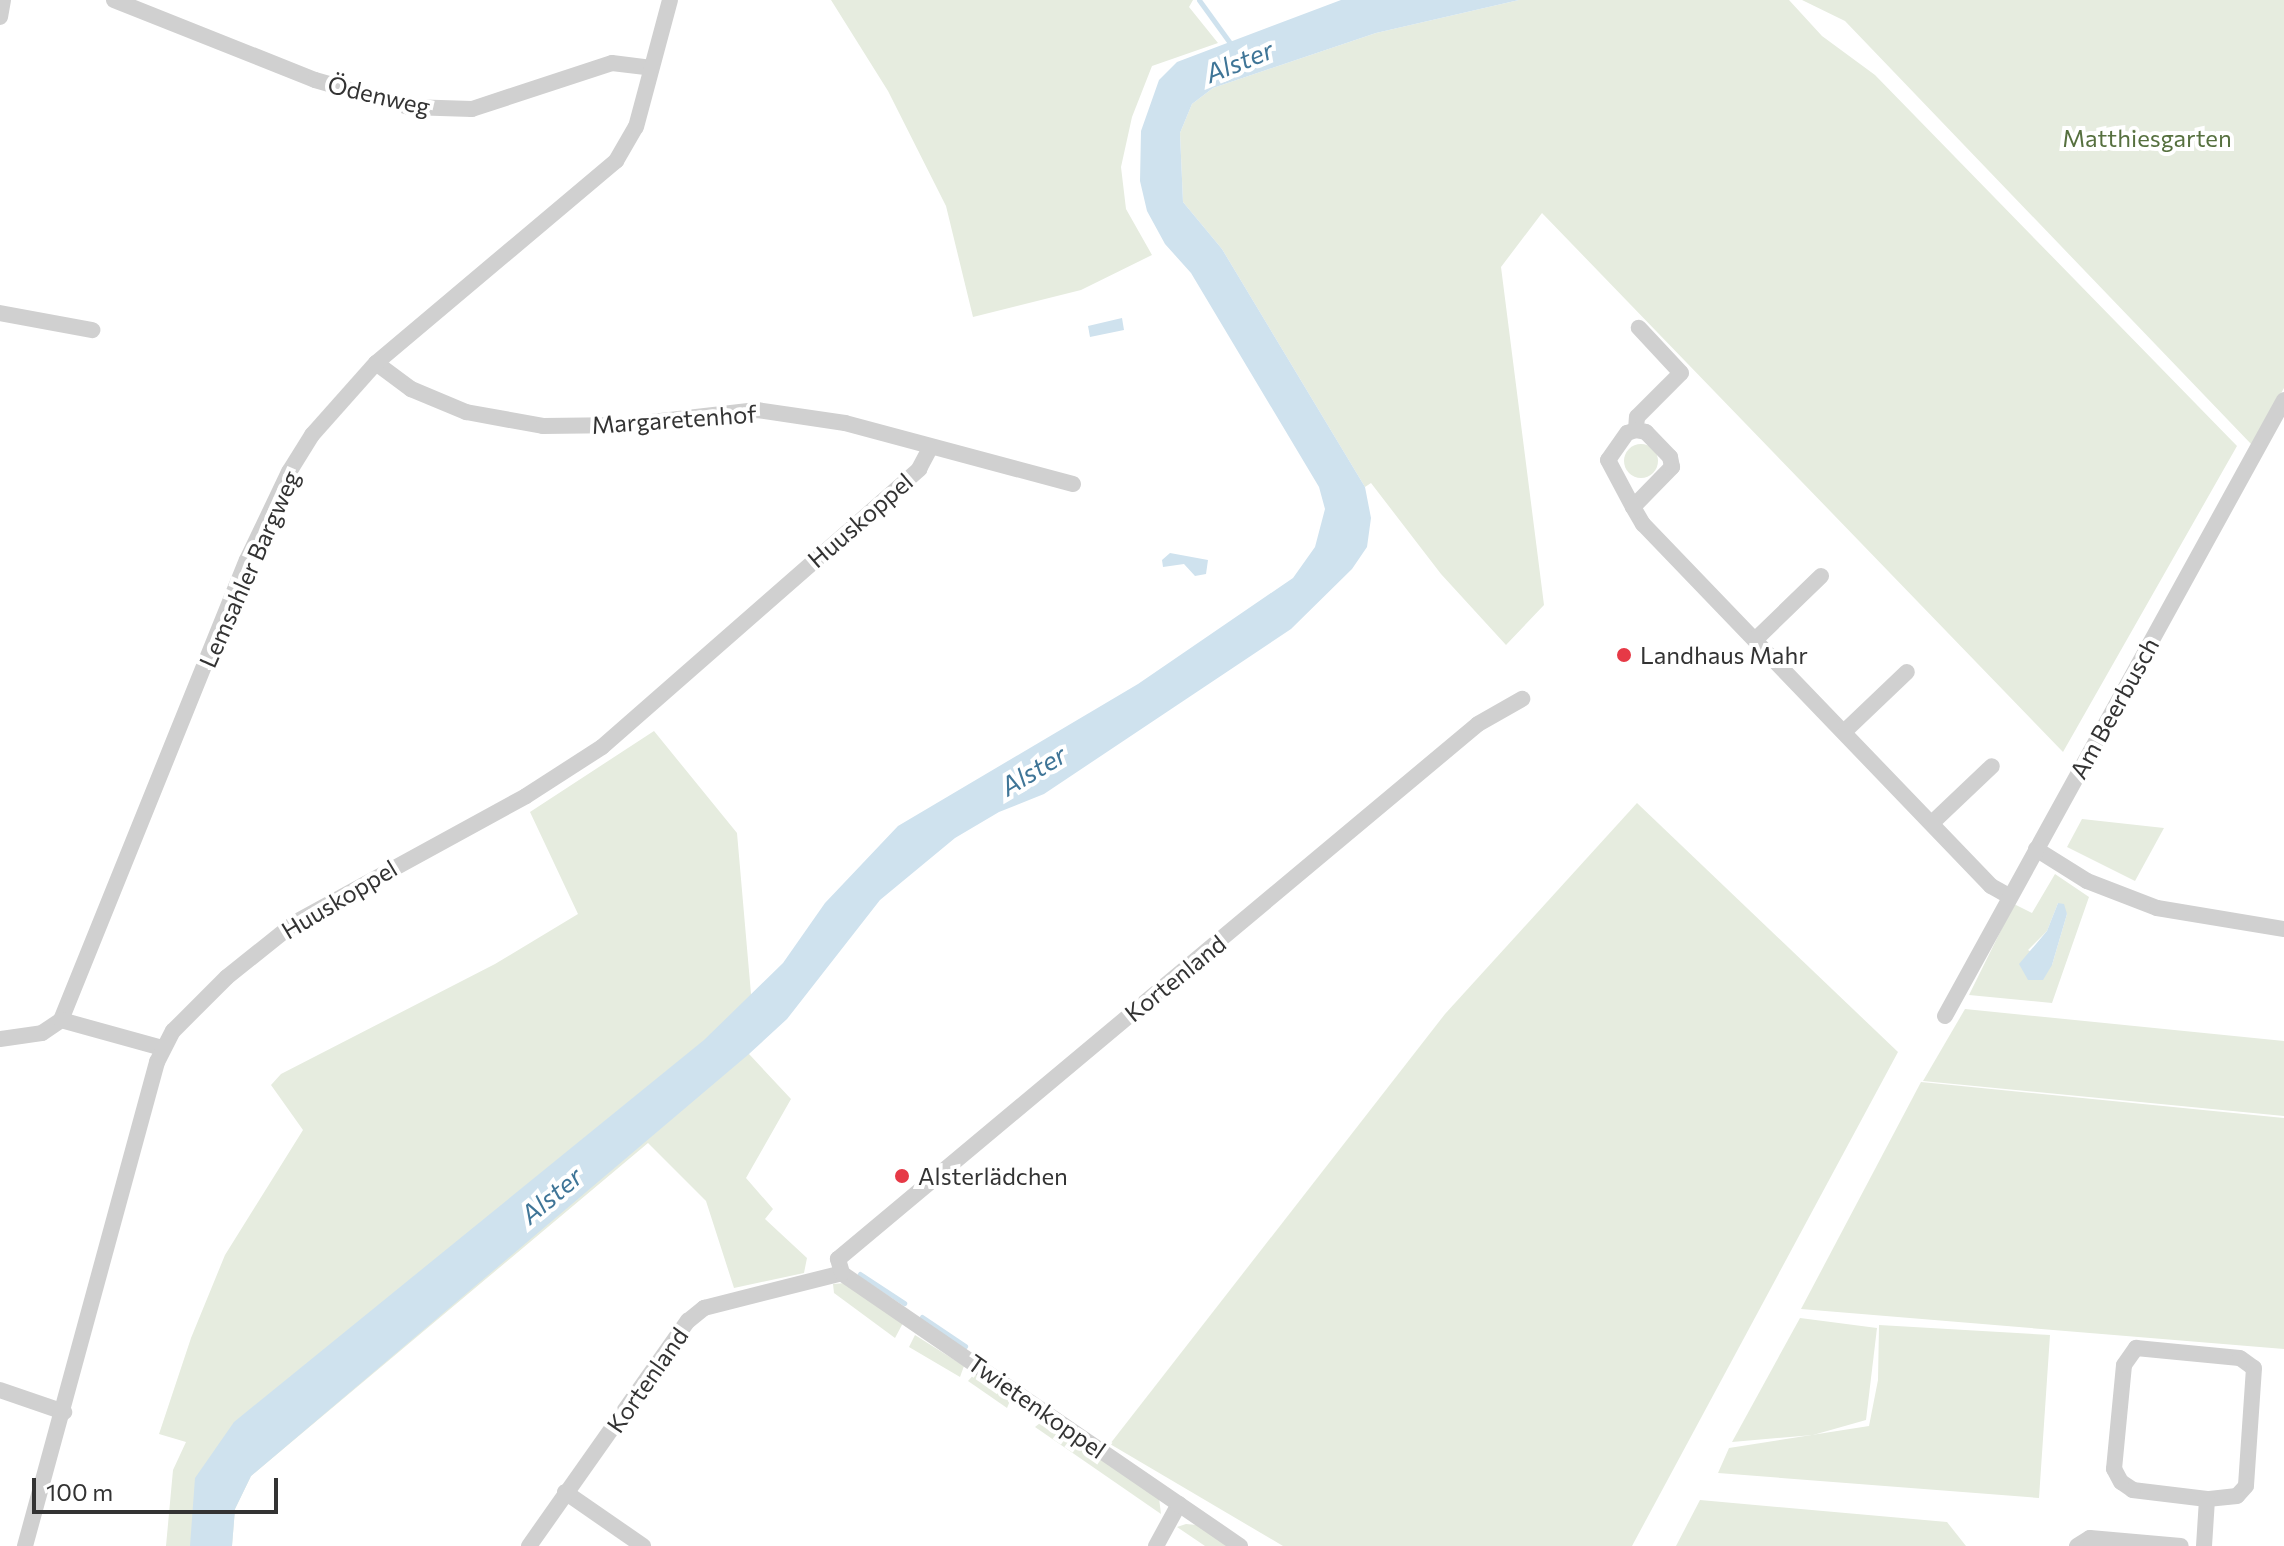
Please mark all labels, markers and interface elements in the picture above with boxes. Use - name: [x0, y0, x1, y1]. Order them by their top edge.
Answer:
- water label: Alster: [1200, 33, 1278, 89]
- street label: Ödenweg: [325, 69, 433, 121]
- park label: Matthiesgarten: [2062, 124, 2232, 152]
- street label: Margaretenhof: [590, 399, 758, 439]
- street label: Lemsahler Bargweg: [193, 466, 305, 672]
- street label: Huuskoppel: [802, 467, 918, 573]
- street label: Am Beerbusch: [2063, 633, 2165, 783]
- place label: Landhaus Mahr: [1640, 641, 1808, 669]
- marker: Landhaus Mahr: [1615, 646, 1633, 664]
- water label: Alster: [995, 738, 1071, 802]
- street label: Huuskoppel: [276, 853, 402, 945]
- street label: Kortenland: [1119, 929, 1231, 1027]
- water label: Alster: [514, 1160, 588, 1230]
- place label: Alsterlädchen: [918, 1162, 1068, 1190]
- marker: Alsterlädchen: [893, 1167, 911, 1185]
- street label: Kortenland: [600, 1322, 694, 1438]
- street label: Twietenkoppel: [963, 1348, 1111, 1464]
- scale bar: [36, 1462, 282, 1512]
- text: 100 m: [46, 1477, 113, 1506]

